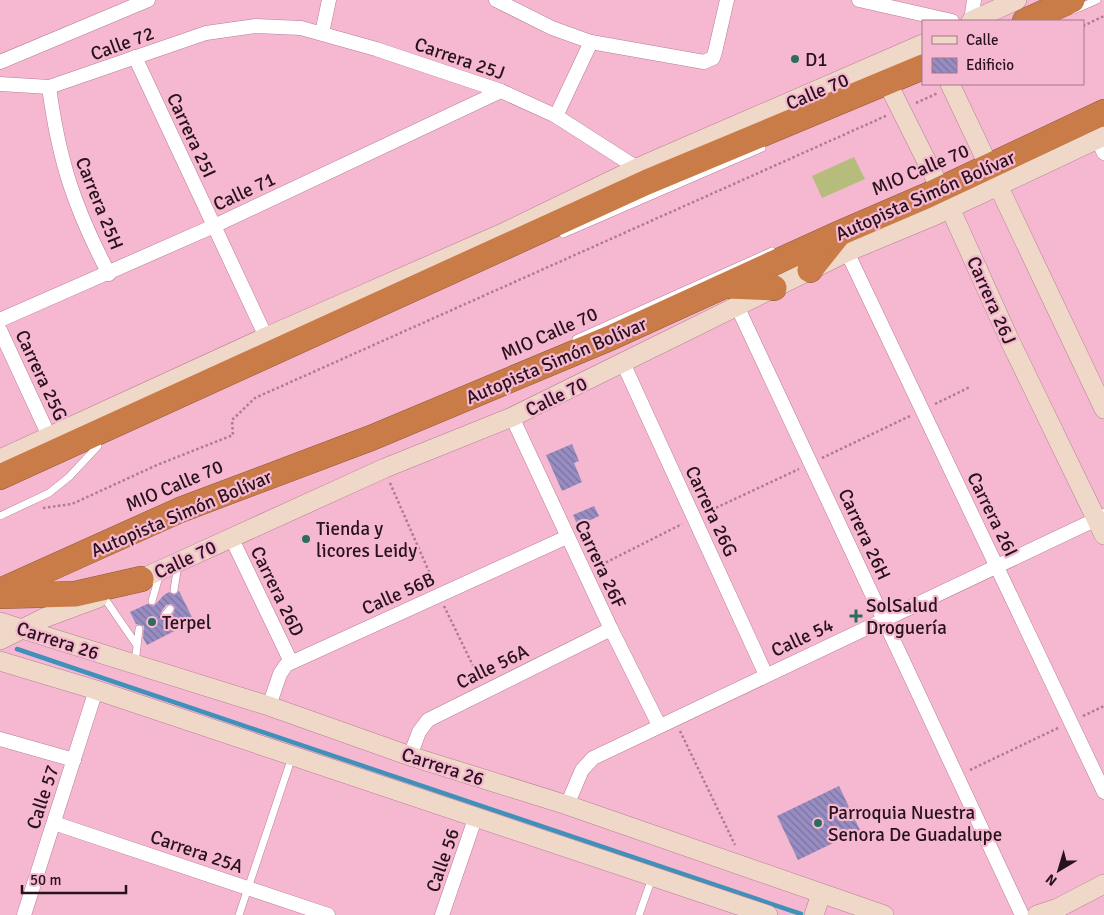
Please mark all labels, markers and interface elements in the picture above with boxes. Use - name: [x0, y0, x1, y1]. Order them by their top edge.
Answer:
- legend: [922, 20, 1084, 85]
- street label: Calle 72: [87, 21, 157, 66]
- text: Calle: [966, 31, 999, 49]
- street label: Carrera 25J: [411, 32, 508, 86]
- place label: D1: [805, 48, 828, 72]
- marker: D1: [789, 53, 801, 65]
- text: Edificio: [966, 56, 1014, 74]
- street label: Calle 70: [782, 68, 852, 116]
- street label: Carrera 25I: [161, 89, 221, 182]
- street label: MIO Calle 70: [868, 139, 973, 201]
- street label: Autopista Simón Bolívar: [832, 145, 1019, 246]
- street label: Carrera 25H: [70, 153, 129, 253]
- street label: Calle 71: [209, 167, 279, 217]
- street label: Carrera 26J: [961, 253, 1021, 348]
- street label: MIO Calle 70: [497, 302, 602, 366]
- street label: Autopista Simón Bolívar: [462, 312, 651, 410]
- street label: Carrera 25G: [10, 326, 73, 425]
- street label: Calle 70: [522, 372, 591, 422]
- street label: MIO Calle 70: [122, 455, 227, 517]
- street label: Carrera 26G: [680, 462, 743, 561]
- street label: Autopista Simón Bolívar: [87, 465, 276, 563]
- street label: Carrera 26I: [961, 468, 1023, 561]
- street label: Carrera 26H: [832, 485, 896, 584]
- street label: Carrera 26F: [569, 516, 631, 613]
- place label: Tienda y licores Leidy: [316, 517, 417, 563]
- marker: Tienda y licores Leidy: [300, 533, 312, 545]
- street label: Calle 70: [150, 535, 220, 585]
- street label: Carrera 26D: [245, 542, 309, 641]
- street label: Calle 56B: [358, 567, 439, 621]
- place label: SolSalud Droguería: [866, 594, 947, 640]
- marker: SolSalud Droguería: [850, 610, 862, 622]
- place label: Terpel: [162, 611, 211, 635]
- street label: Calle 54: [767, 613, 837, 663]
- street label: Carrera 26: [13, 616, 102, 666]
- marker: Terpel: [146, 616, 158, 628]
- street label: Calle 56A: [452, 639, 533, 695]
- street label: Carrera 26: [398, 742, 487, 792]
- street label: Calle 57: [21, 762, 65, 832]
- place label: Parroquia Nuestra Senora De Guadalupe: [828, 801, 1002, 847]
- marker: Parroquia Nuestra Senora De Guadalupe: [812, 817, 824, 829]
- street label: Carrera 25A: [147, 825, 247, 879]
- street label: Calle 56: [421, 825, 465, 895]
- north arrow: [1034, 845, 1084, 895]
- scale bar: [22, 862, 126, 894]
- text: N: [1042, 870, 1060, 890]
- text: 50 m: [30, 871, 61, 889]

